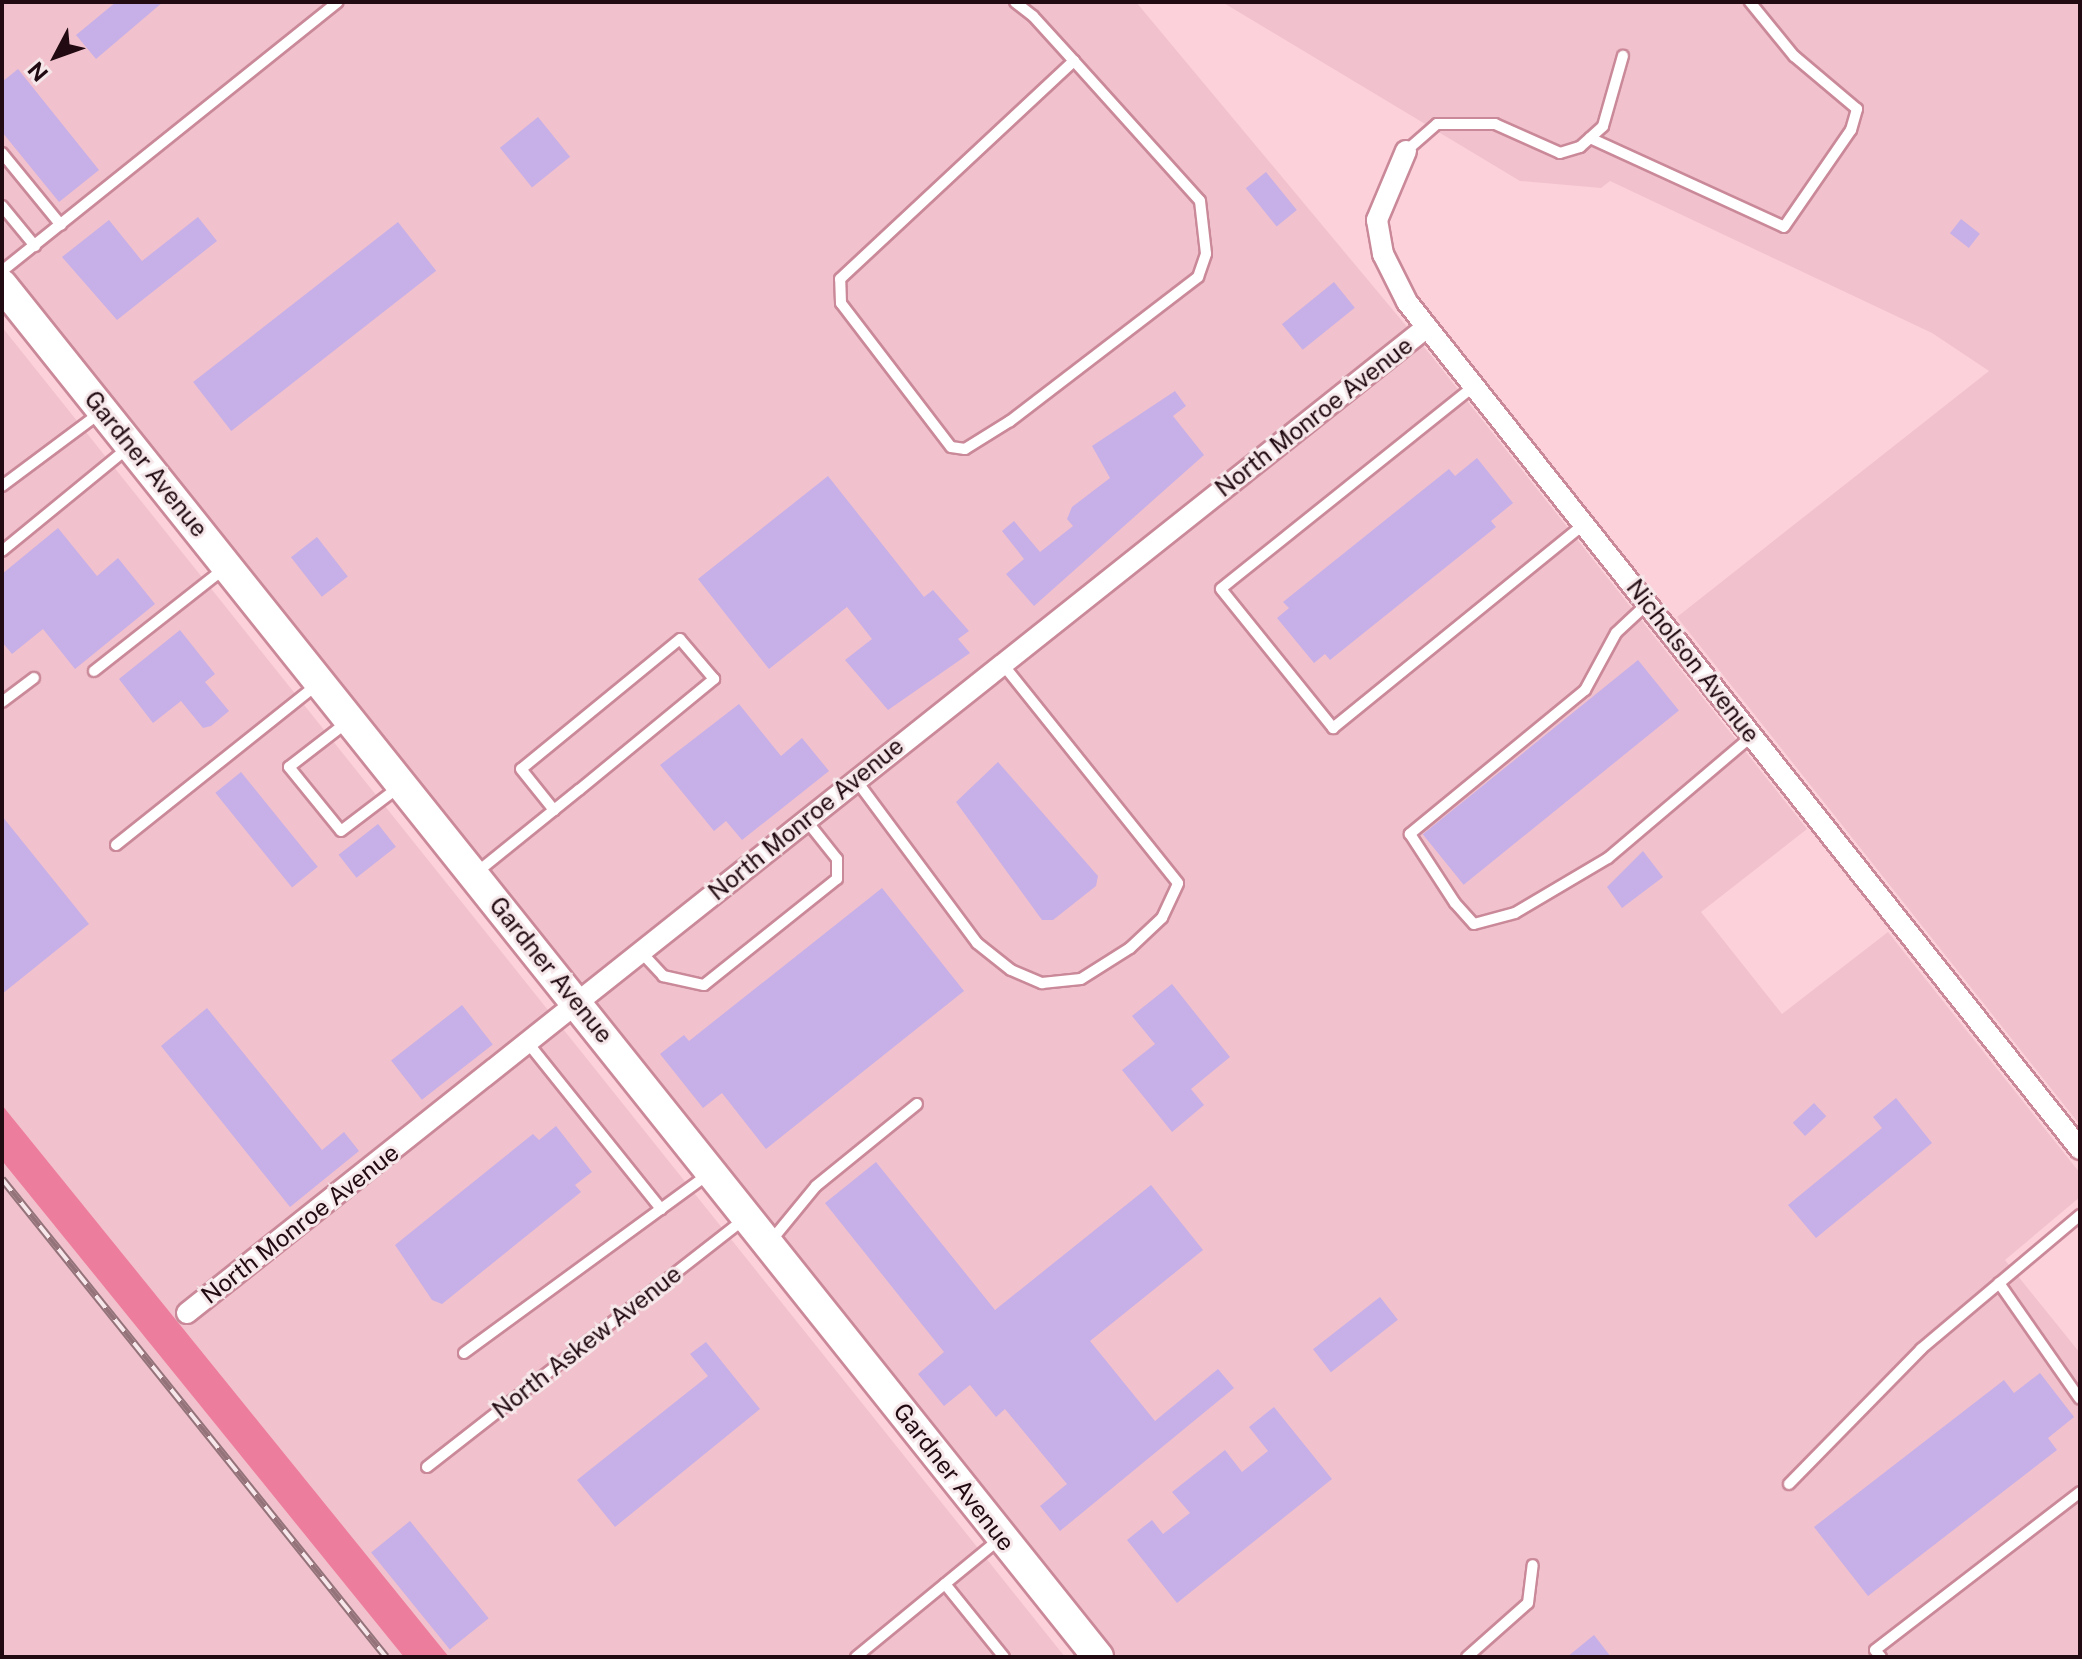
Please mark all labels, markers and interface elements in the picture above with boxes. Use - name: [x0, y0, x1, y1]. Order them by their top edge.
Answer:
- north arrow: [16, 16, 96, 96]
- text: N: [22, 57, 53, 87]
- street label: North Monroe Avenue: [1210, 331, 1418, 503]
- street label: Gardner Avenue: [78, 385, 214, 543]
- street label: Nicholson Avenue: [1620, 574, 1766, 748]
- street label: North Monroe Avenue: [703, 731, 909, 907]
- street label: Gardner Avenue: [483, 891, 619, 1049]
- street label: North Monroe Avenue: [196, 1138, 404, 1310]
- street label: North Askew Avenue: [487, 1259, 687, 1425]
- street label: Gardner Avenue: [887, 1397, 1021, 1557]

